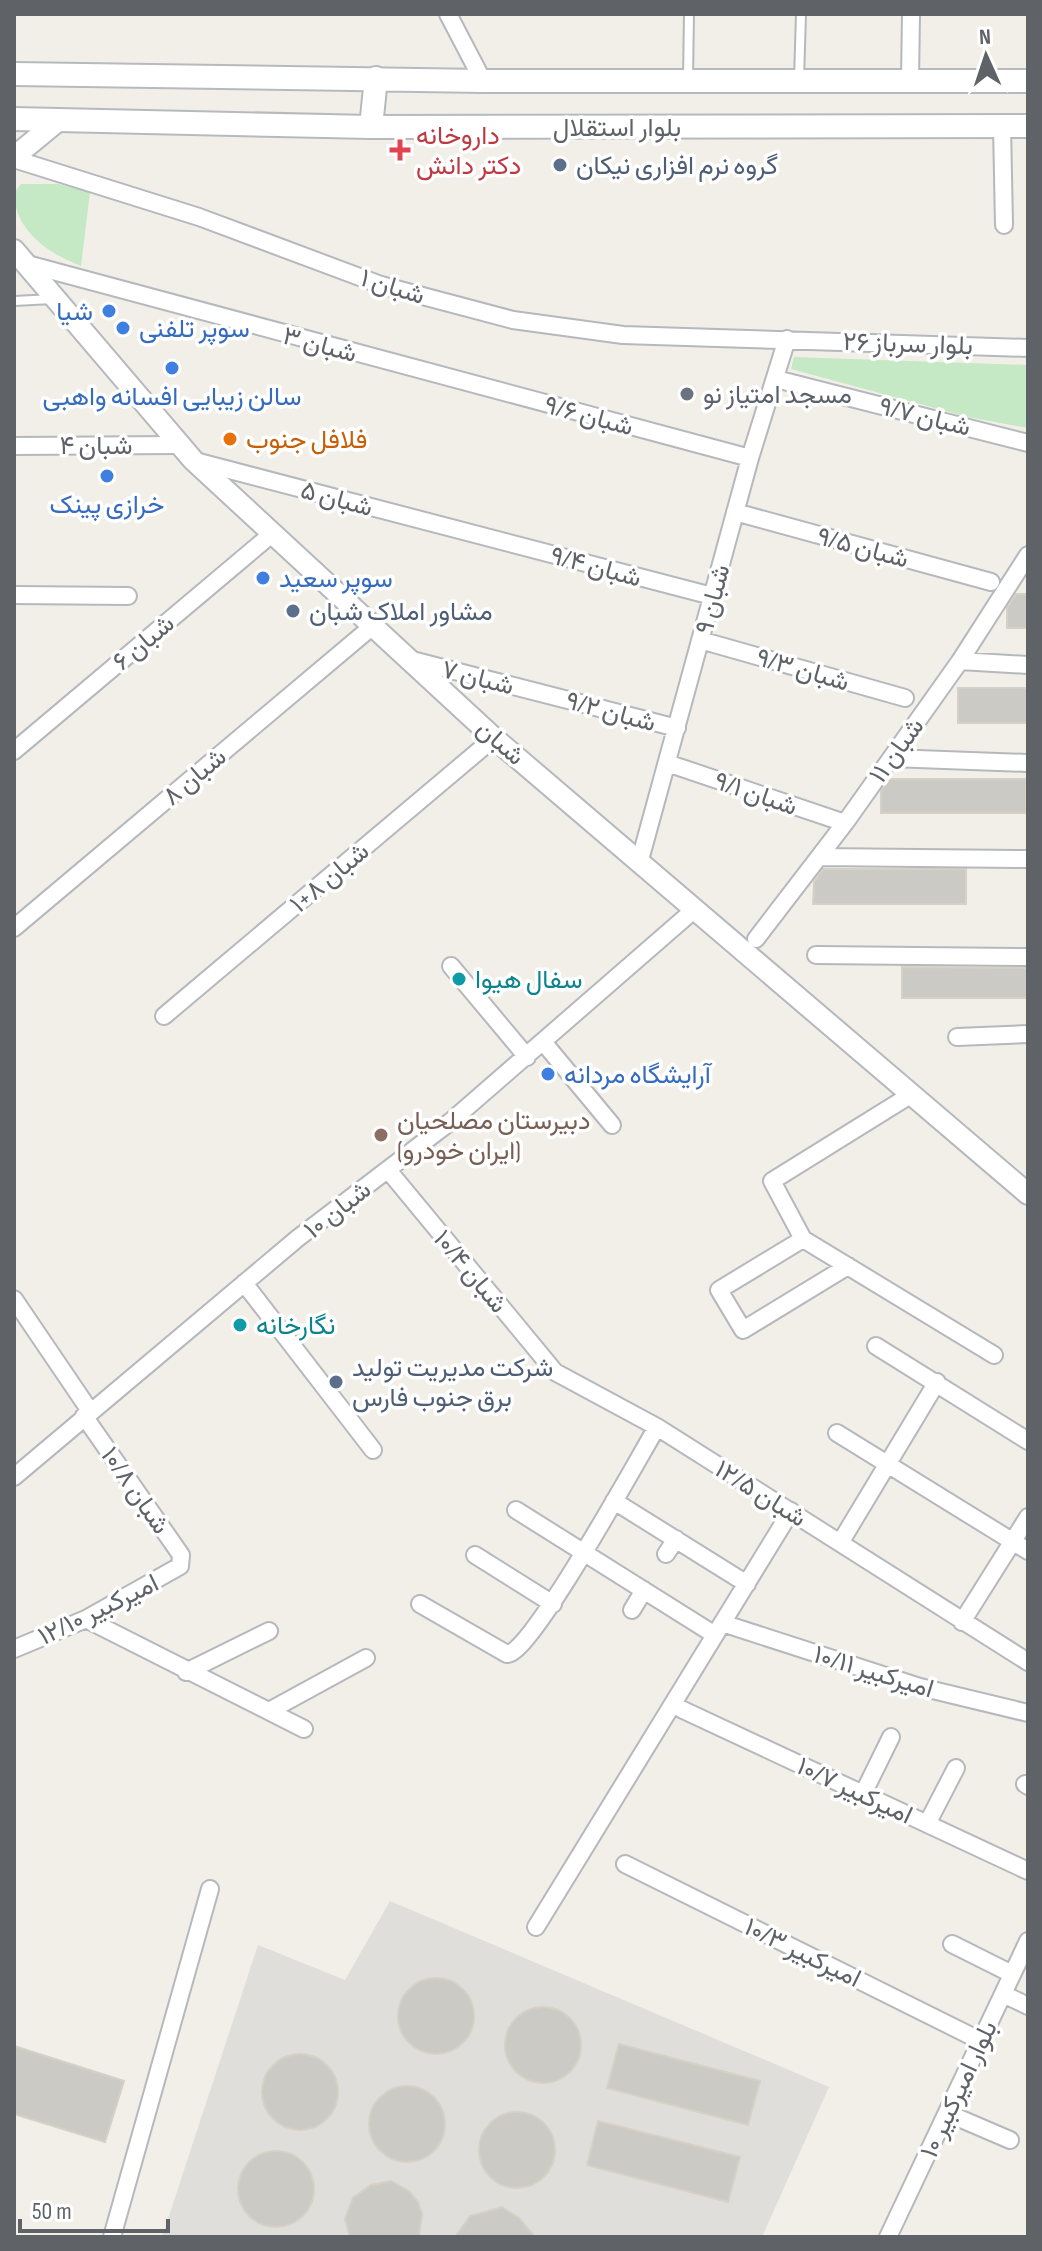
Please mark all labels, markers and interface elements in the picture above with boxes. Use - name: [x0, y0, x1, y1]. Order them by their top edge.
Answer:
- north arrow: [946, 16, 1026, 96]
- text: N: [978, 24, 992, 51]
- street label: بلوار استقلال: [553, 113, 681, 144]
- place label: داروخانه دکتر دانش: [416, 121, 521, 182]
- marker: داروخانه دکتر دانش: [391, 141, 409, 159]
- place label: گروه نرم افزاری نیکان: [576, 151, 778, 182]
- marker: گروه نرم افزاری نیکان: [551, 156, 569, 174]
- street label: ۱ شبان: [357, 263, 428, 312]
- place label: شیا: [56, 297, 93, 328]
- marker: شیا: [100, 302, 118, 320]
- place label: سوپر تلفنی: [139, 314, 250, 346]
- marker: سوپر تلفنی: [114, 319, 132, 337]
- street label: ۳ شبان: [279, 321, 360, 370]
- street label: ۲۶ بلوار سرباز: [842, 327, 974, 362]
- marker: سالن زیبایی افسانه واهبی: [163, 359, 181, 377]
- place label: مسجد امتیاز نو: [703, 380, 852, 411]
- place label: سالن زیبایی افسانه واهبی: [43, 382, 301, 413]
- marker: مسجد امتیاز نو: [678, 385, 696, 403]
- street label: ۹/۶ شبان: [541, 390, 636, 443]
- street label: ۹/۷ شبان: [876, 391, 974, 444]
- place label: فلافل جنوب: [246, 425, 367, 456]
- marker: فلافل جنوب: [221, 430, 239, 448]
- street label: ۴ شبان: [60, 431, 132, 462]
- marker: خرازی پینک: [98, 467, 116, 485]
- street label: ۵ شبان: [297, 475, 376, 524]
- place label: خرازی پینک: [50, 490, 164, 522]
- street label: ۹/۵ شبان: [813, 521, 912, 576]
- street label: ۹/۴ شبان: [547, 540, 645, 594]
- street label: ۹ شبان: [689, 561, 738, 637]
- place label: سوپر سعید: [279, 564, 393, 596]
- marker: سوپر سعید: [254, 569, 272, 587]
- place label: مشاور املاک شبان: [309, 597, 493, 628]
- marker: مشاور املاک شبان: [284, 602, 302, 620]
- street label: ۶ شبان: [107, 609, 181, 678]
- street label: ۹/۳ شبان: [753, 642, 853, 698]
- street label: ۷ شبان: [438, 655, 517, 702]
- street label: ۹/۲ شبان: [562, 686, 659, 739]
- street label: ۱۱ شبان: [863, 712, 931, 790]
- street label: شبان: [469, 714, 531, 773]
- street label: ۸ شبان: [157, 742, 233, 813]
- street label: ۹/۱ شبان: [710, 766, 801, 823]
- street label: ۱+۸ شبان: [284, 836, 376, 920]
- place label: سفال هیوا: [475, 965, 583, 996]
- marker: سفال هیوا: [450, 970, 468, 988]
- place label: آرایشگاه مردانه: [564, 1060, 713, 1091]
- marker: آرایشگاه مردانه: [539, 1065, 557, 1083]
- place label: دبیرستان مصلحیان (ایران خودرو): [397, 1106, 590, 1167]
- marker: دبیرستان مصلحیان (ایران خودرو): [372, 1126, 390, 1144]
- street label: ۱۰ شبان: [298, 1174, 378, 1246]
- street label: ۱۰/۴ شبان: [426, 1224, 514, 1320]
- place label: نگارخانه: [256, 1311, 336, 1342]
- marker: نگارخانه: [231, 1316, 249, 1334]
- place label: شرکت مدیریت تولید برق جنوب فارس: [352, 1353, 553, 1414]
- marker: شرکت مدیریت تولید برق جنوب فارس: [327, 1373, 345, 1391]
- street label: ۱۰/۸ شبان: [94, 1441, 176, 1540]
- street label: ۱۲/۵ شبان: [709, 1454, 812, 1534]
- street label: ۱۲/۱۰ امیرکبیر: [33, 1568, 164, 1653]
- street label: ۱۰/۱۱ امیرکبیر: [810, 1639, 937, 1705]
- street label: ۱۰/۷ امیرکبیر: [792, 1751, 917, 1832]
- street label: ۱۰/۳ امیرکبیر: [739, 1912, 866, 1995]
- street label: ۱۰ بلوار امیرکبیر: [914, 2016, 1005, 2163]
- scale bar: [20, 2183, 168, 2233]
- text: 50 m: [32, 2197, 72, 2226]

